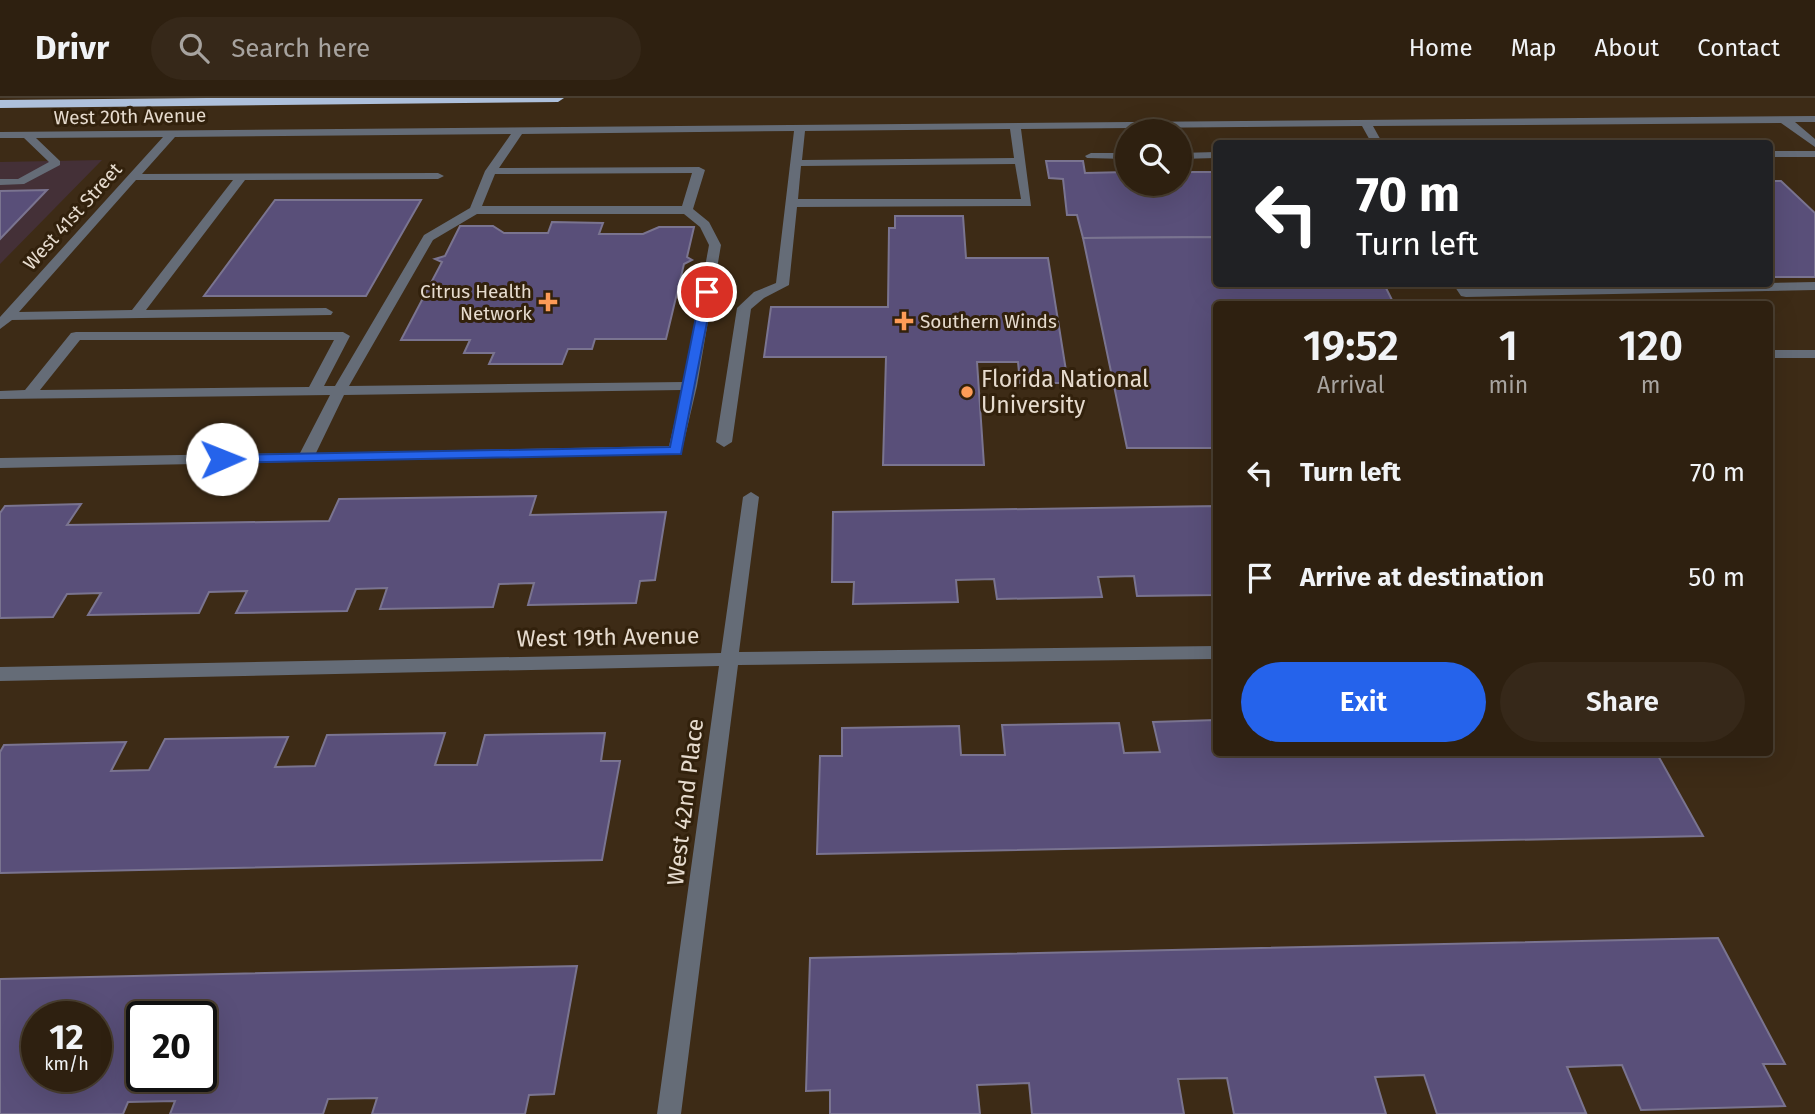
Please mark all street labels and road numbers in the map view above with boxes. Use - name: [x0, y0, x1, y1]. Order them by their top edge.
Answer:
- street label: West 20th Avenue: [53, 104, 207, 129]
- street label: West 41st Street: [18, 158, 127, 275]
- street label: West 19th Avenue: [516, 621, 700, 653]
- street label: West 42nd Place: [661, 717, 709, 887]

